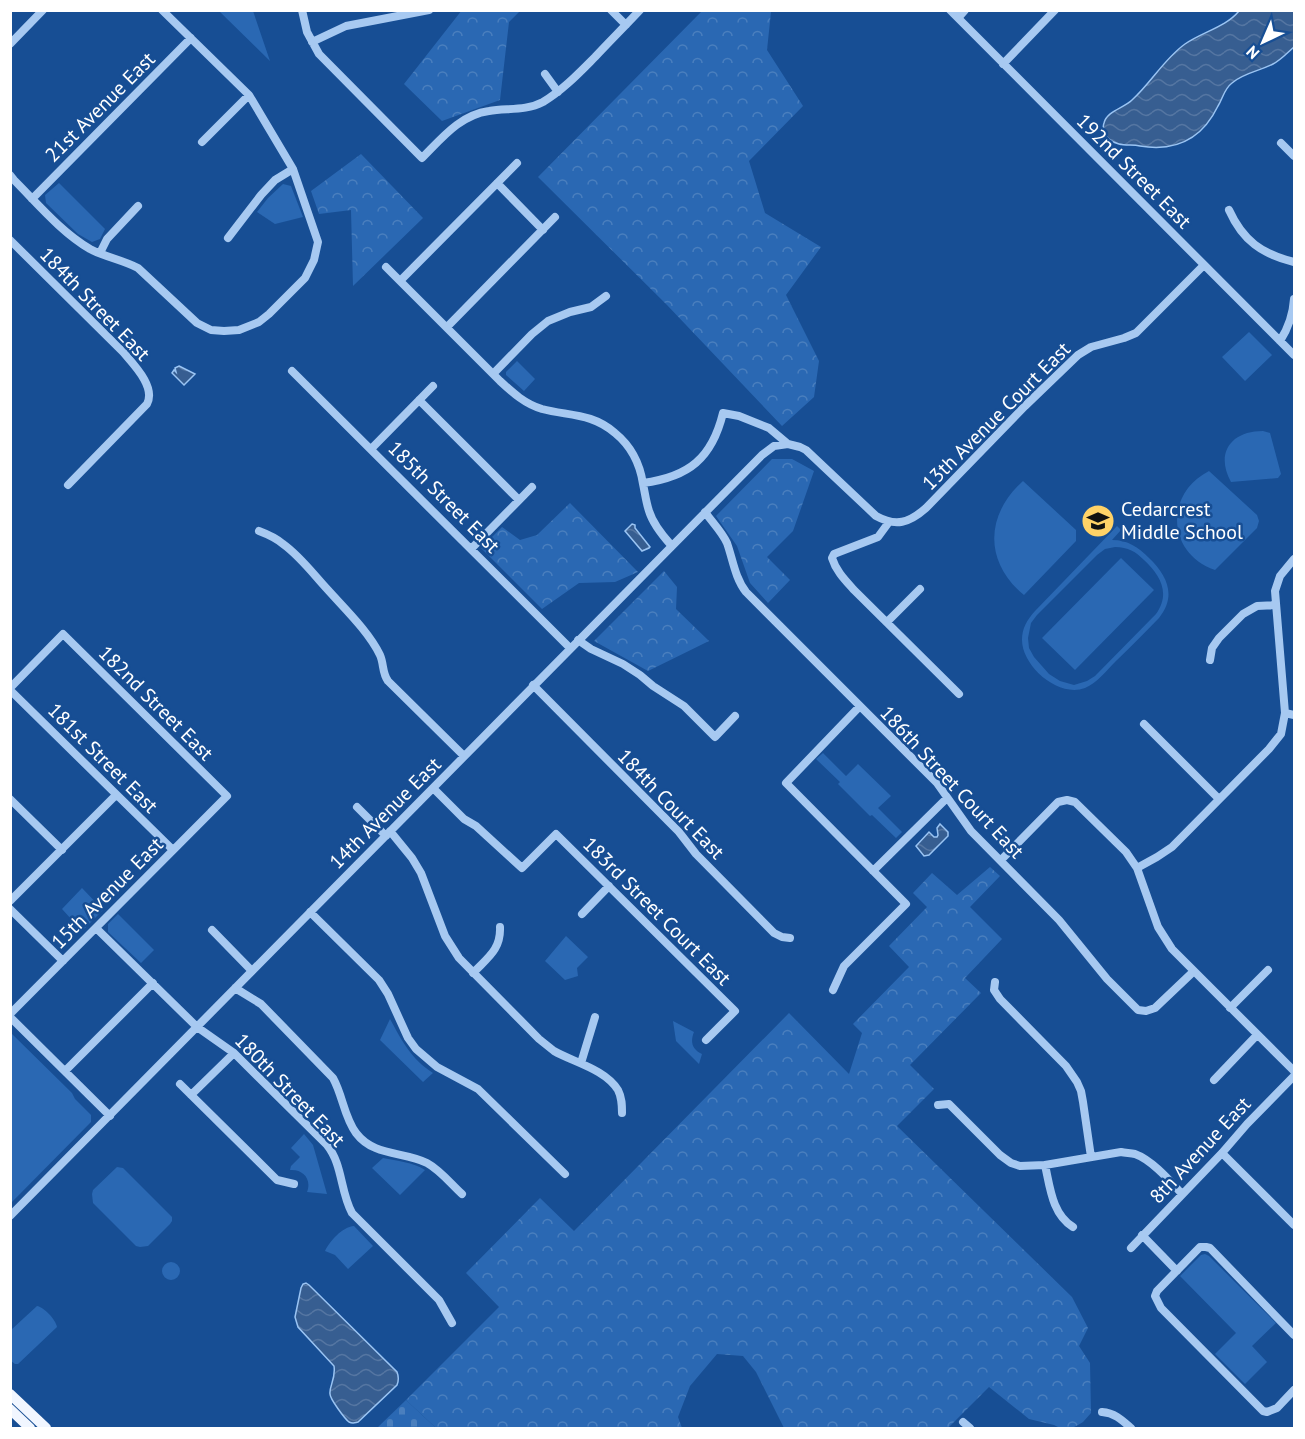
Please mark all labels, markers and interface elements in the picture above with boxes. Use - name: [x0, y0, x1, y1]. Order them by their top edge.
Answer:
- north arrow: [1233, 12, 1293, 72]
- text: N: [1242, 42, 1263, 64]
- street label: 21st Avenue East: [39, 46, 161, 168]
- street label: 192nd Street East: [1071, 108, 1197, 234]
- street label: 184th Street East: [34, 242, 156, 366]
- street label: 13th Avenue Court East: [916, 336, 1076, 496]
- street label: 185th Street East: [382, 435, 506, 559]
- place label: Cedarcrest Middle School: [1121, 496, 1243, 545]
- school or university icon: Cedarcrest Middle School: [1080, 503, 1116, 539]
- street label: 182nd Street East: [93, 640, 219, 766]
- street label: 181st Street East: [42, 697, 164, 819]
- street label: 186th Street Court East: [874, 700, 1030, 864]
- street label: 184th Court East: [612, 743, 730, 865]
- street label: 14th Avenue East: [324, 751, 447, 874]
- street label: 15th Avenue East: [46, 831, 169, 954]
- street label: 183rd Street Court East: [577, 831, 737, 991]
- street label: 180th Street East: [229, 1028, 351, 1152]
- street label: 8th Avenue East: [1144, 1091, 1256, 1209]

